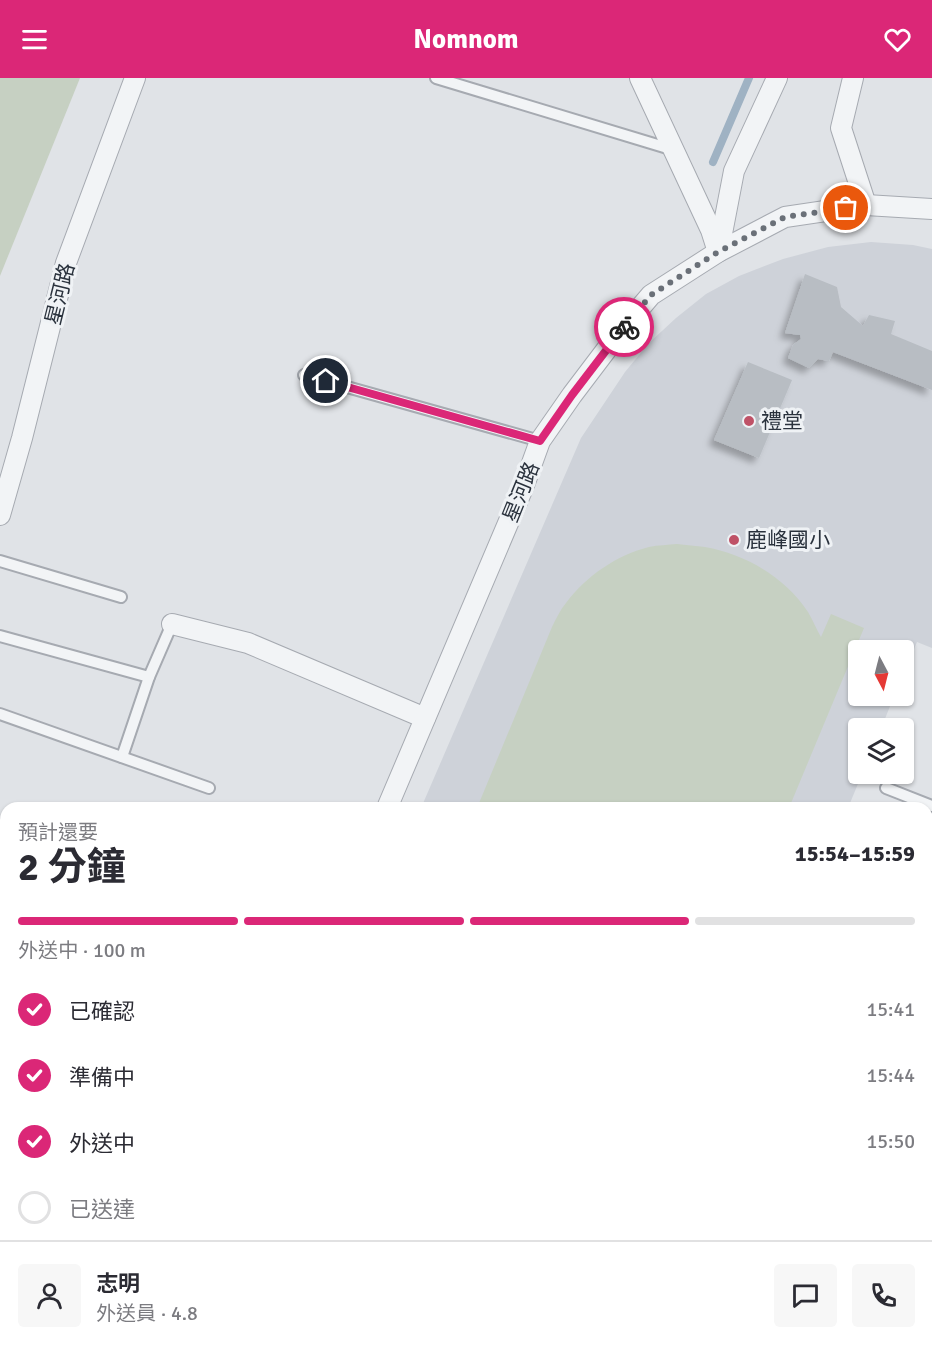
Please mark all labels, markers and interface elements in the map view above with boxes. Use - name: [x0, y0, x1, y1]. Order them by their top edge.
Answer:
- icon: menu: [18, 23, 51, 56]
- text: Nomnom: [413, 23, 519, 56]
- icon: heart: [881, 23, 914, 56]
- pin: [820, 182, 871, 233]
- icon: bag: [829, 191, 862, 224]
- street label: 星河路: [40, 260, 80, 328]
- courier: [594, 297, 654, 357]
- icon: bike: [608, 311, 641, 344]
- pin: [300, 355, 351, 406]
- icon: home: [309, 364, 342, 397]
- place label: 禮堂: [761, 408, 803, 434]
- marker: 禮堂: [742, 414, 756, 428]
- street label: 星河路: [497, 458, 545, 526]
- place label: 鹿峰國小: [746, 527, 830, 553]
- marker: 鹿峰國小: [727, 533, 741, 547]
- north arrow: [848, 640, 914, 706]
- map controls: [848, 640, 914, 784]
- button: layers: [848, 718, 914, 784]
- text: 預計還要: [18, 820, 98, 845]
- text: 15:54–15:59: [795, 840, 915, 867]
- text: 2 分鐘: [18, 843, 126, 891]
- text: 外送中 · 100 m: [18, 938, 146, 963]
- icon: check: [18, 993, 51, 1026]
- text: 15:41: [866, 997, 915, 1022]
- text: 已確認: [69, 998, 135, 1025]
- icon: check: [18, 1059, 51, 1092]
- text: 15:44: [866, 1063, 915, 1088]
- text: 準備中: [69, 1064, 135, 1091]
- icon: check: [18, 1125, 51, 1158]
- text: 15:50: [866, 1129, 915, 1154]
- text: 外送中: [69, 1130, 135, 1157]
- text: 已送達: [69, 1196, 135, 1223]
- button: person: [18, 1264, 81, 1327]
- button: chat: [774, 1264, 837, 1327]
- button: phone: [852, 1264, 915, 1327]
- text: 志明: [96, 1270, 140, 1297]
- text: 外送員 · 4.8: [96, 1301, 198, 1326]

